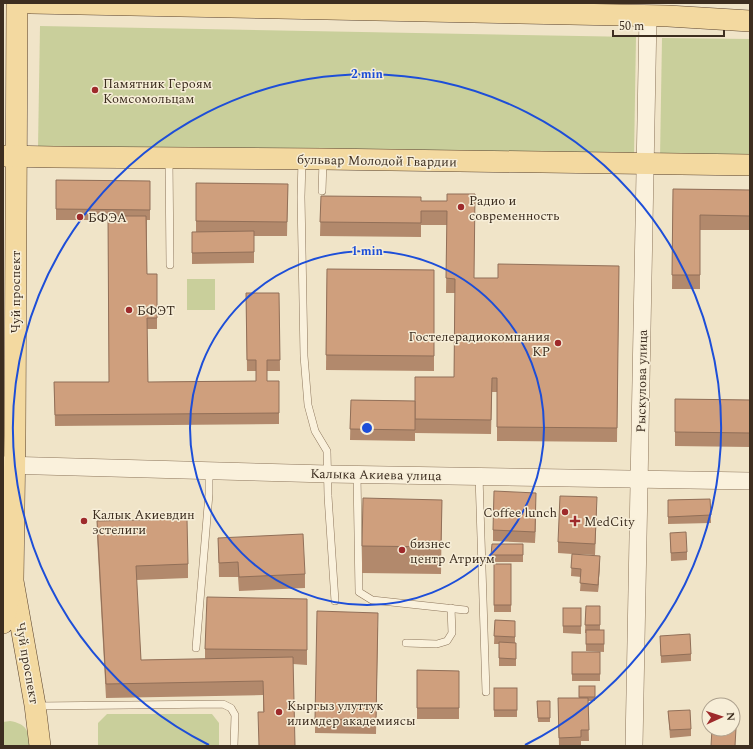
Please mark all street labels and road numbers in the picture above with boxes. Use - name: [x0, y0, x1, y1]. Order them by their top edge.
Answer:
- street label: бульвар Молодой Гвардии: [297, 150, 457, 172]
- street label: Чуй проспект: [6, 251, 26, 333]
- street label: Рыскулова улица: [631, 329, 653, 433]
- street label: Калыка Акиева улица: [310, 464, 442, 486]
- street label: Чуй проспект: [10, 621, 44, 706]

